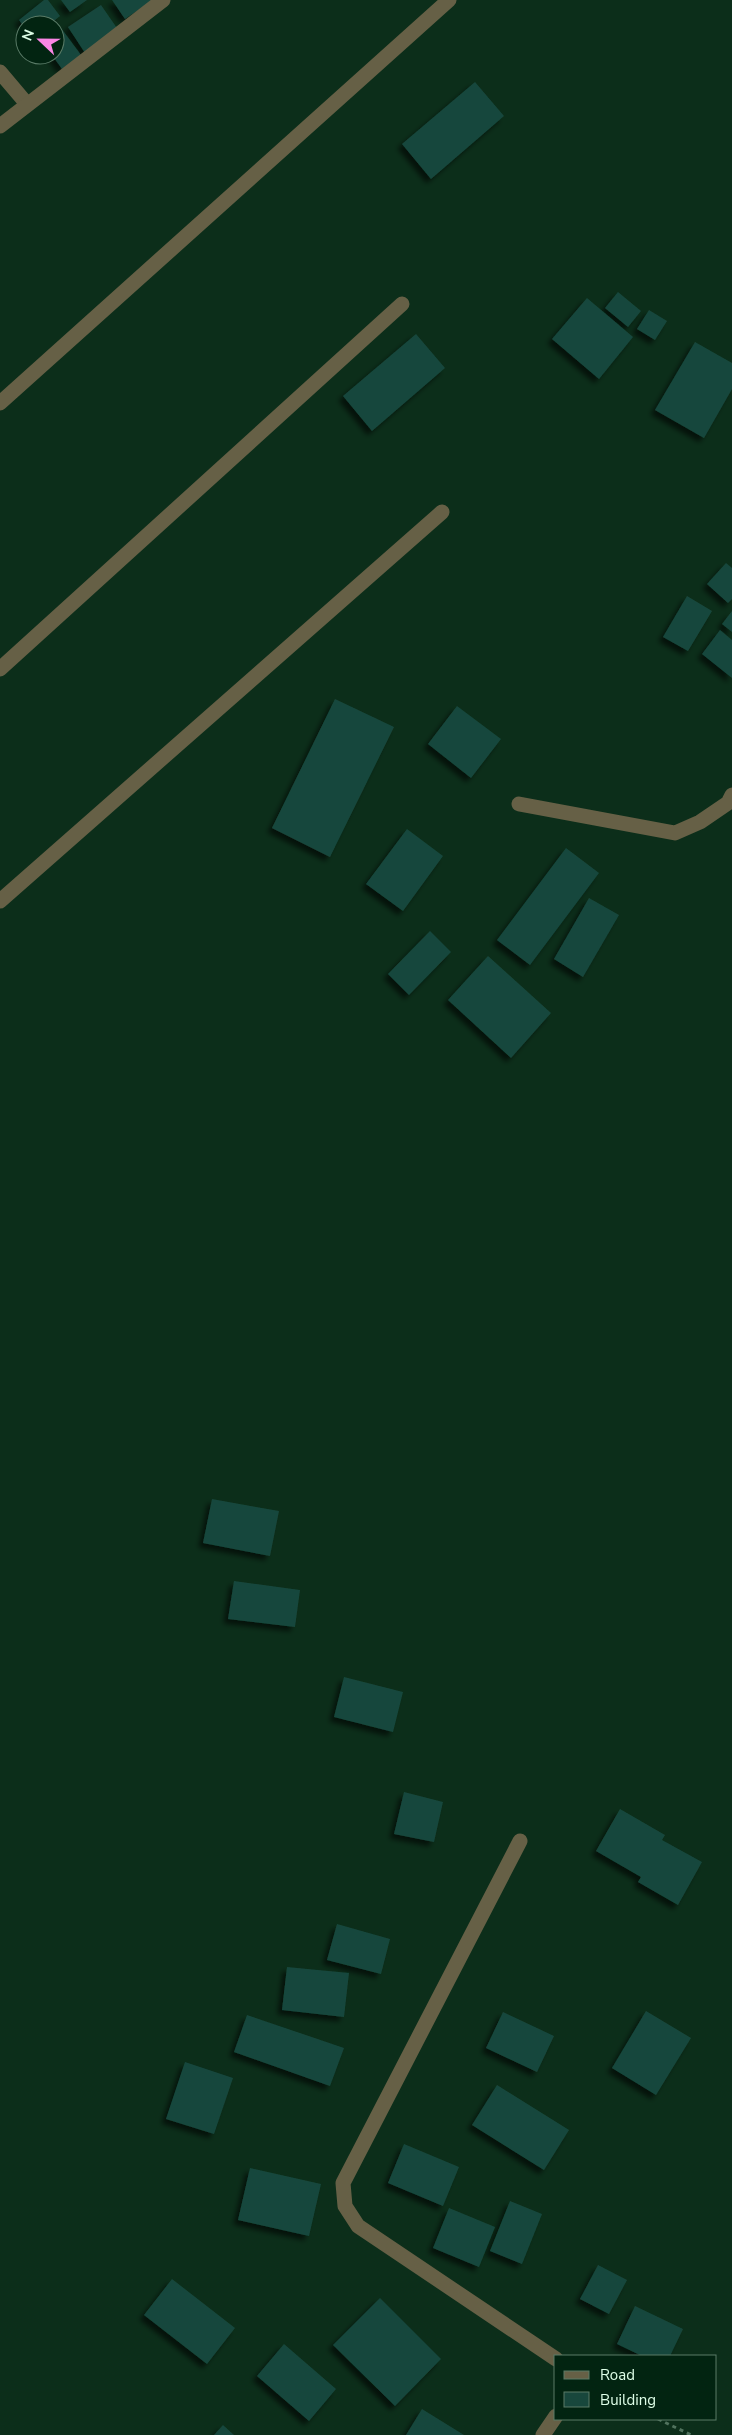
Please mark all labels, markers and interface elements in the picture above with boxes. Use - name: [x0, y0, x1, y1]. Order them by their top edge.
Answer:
- north arrow: [15, 15, 65, 65]
- text: N: [18, 27, 39, 44]
- legend: [554, 2355, 717, 2420]
- text: Road: [600, 2365, 635, 2385]
- text: Building: [600, 2390, 656, 2410]

